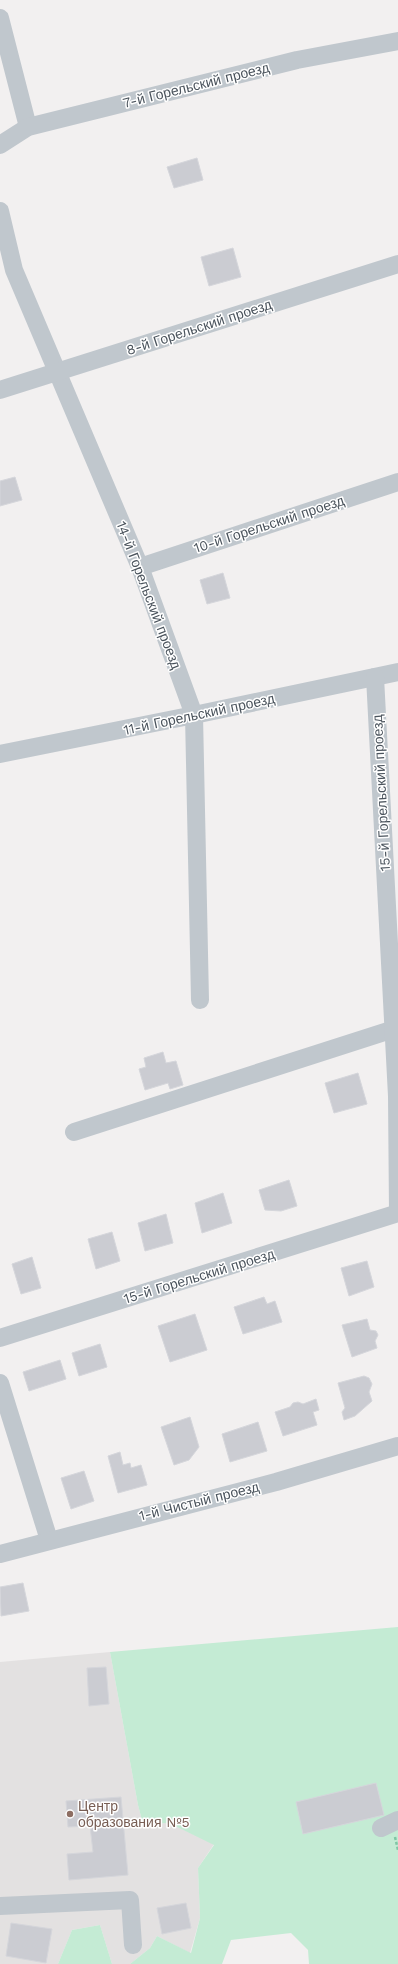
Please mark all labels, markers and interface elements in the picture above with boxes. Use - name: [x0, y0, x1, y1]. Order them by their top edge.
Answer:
- street label: 7-й Горельский проезд: [121, 59, 271, 111]
- street label: 8-й Горельский проезд: [124, 296, 274, 358]
- street label: 10-й Горельский проезд: [192, 492, 346, 556]
- street label: 14-й Горельский проезд: [113, 519, 185, 671]
- street label: 11-й Горельский проезд: [122, 690, 276, 738]
- street label: 15-й Горельский проезд: [369, 714, 393, 872]
- street label: 15-й Горельский проезд: [122, 1245, 276, 1307]
- street label: 1-й Чистый проезд: [137, 1478, 261, 1524]
- place label: Центр образования №5: [78, 1798, 190, 1830]
- marker: Центр образования №5: [65, 1809, 75, 1819]

